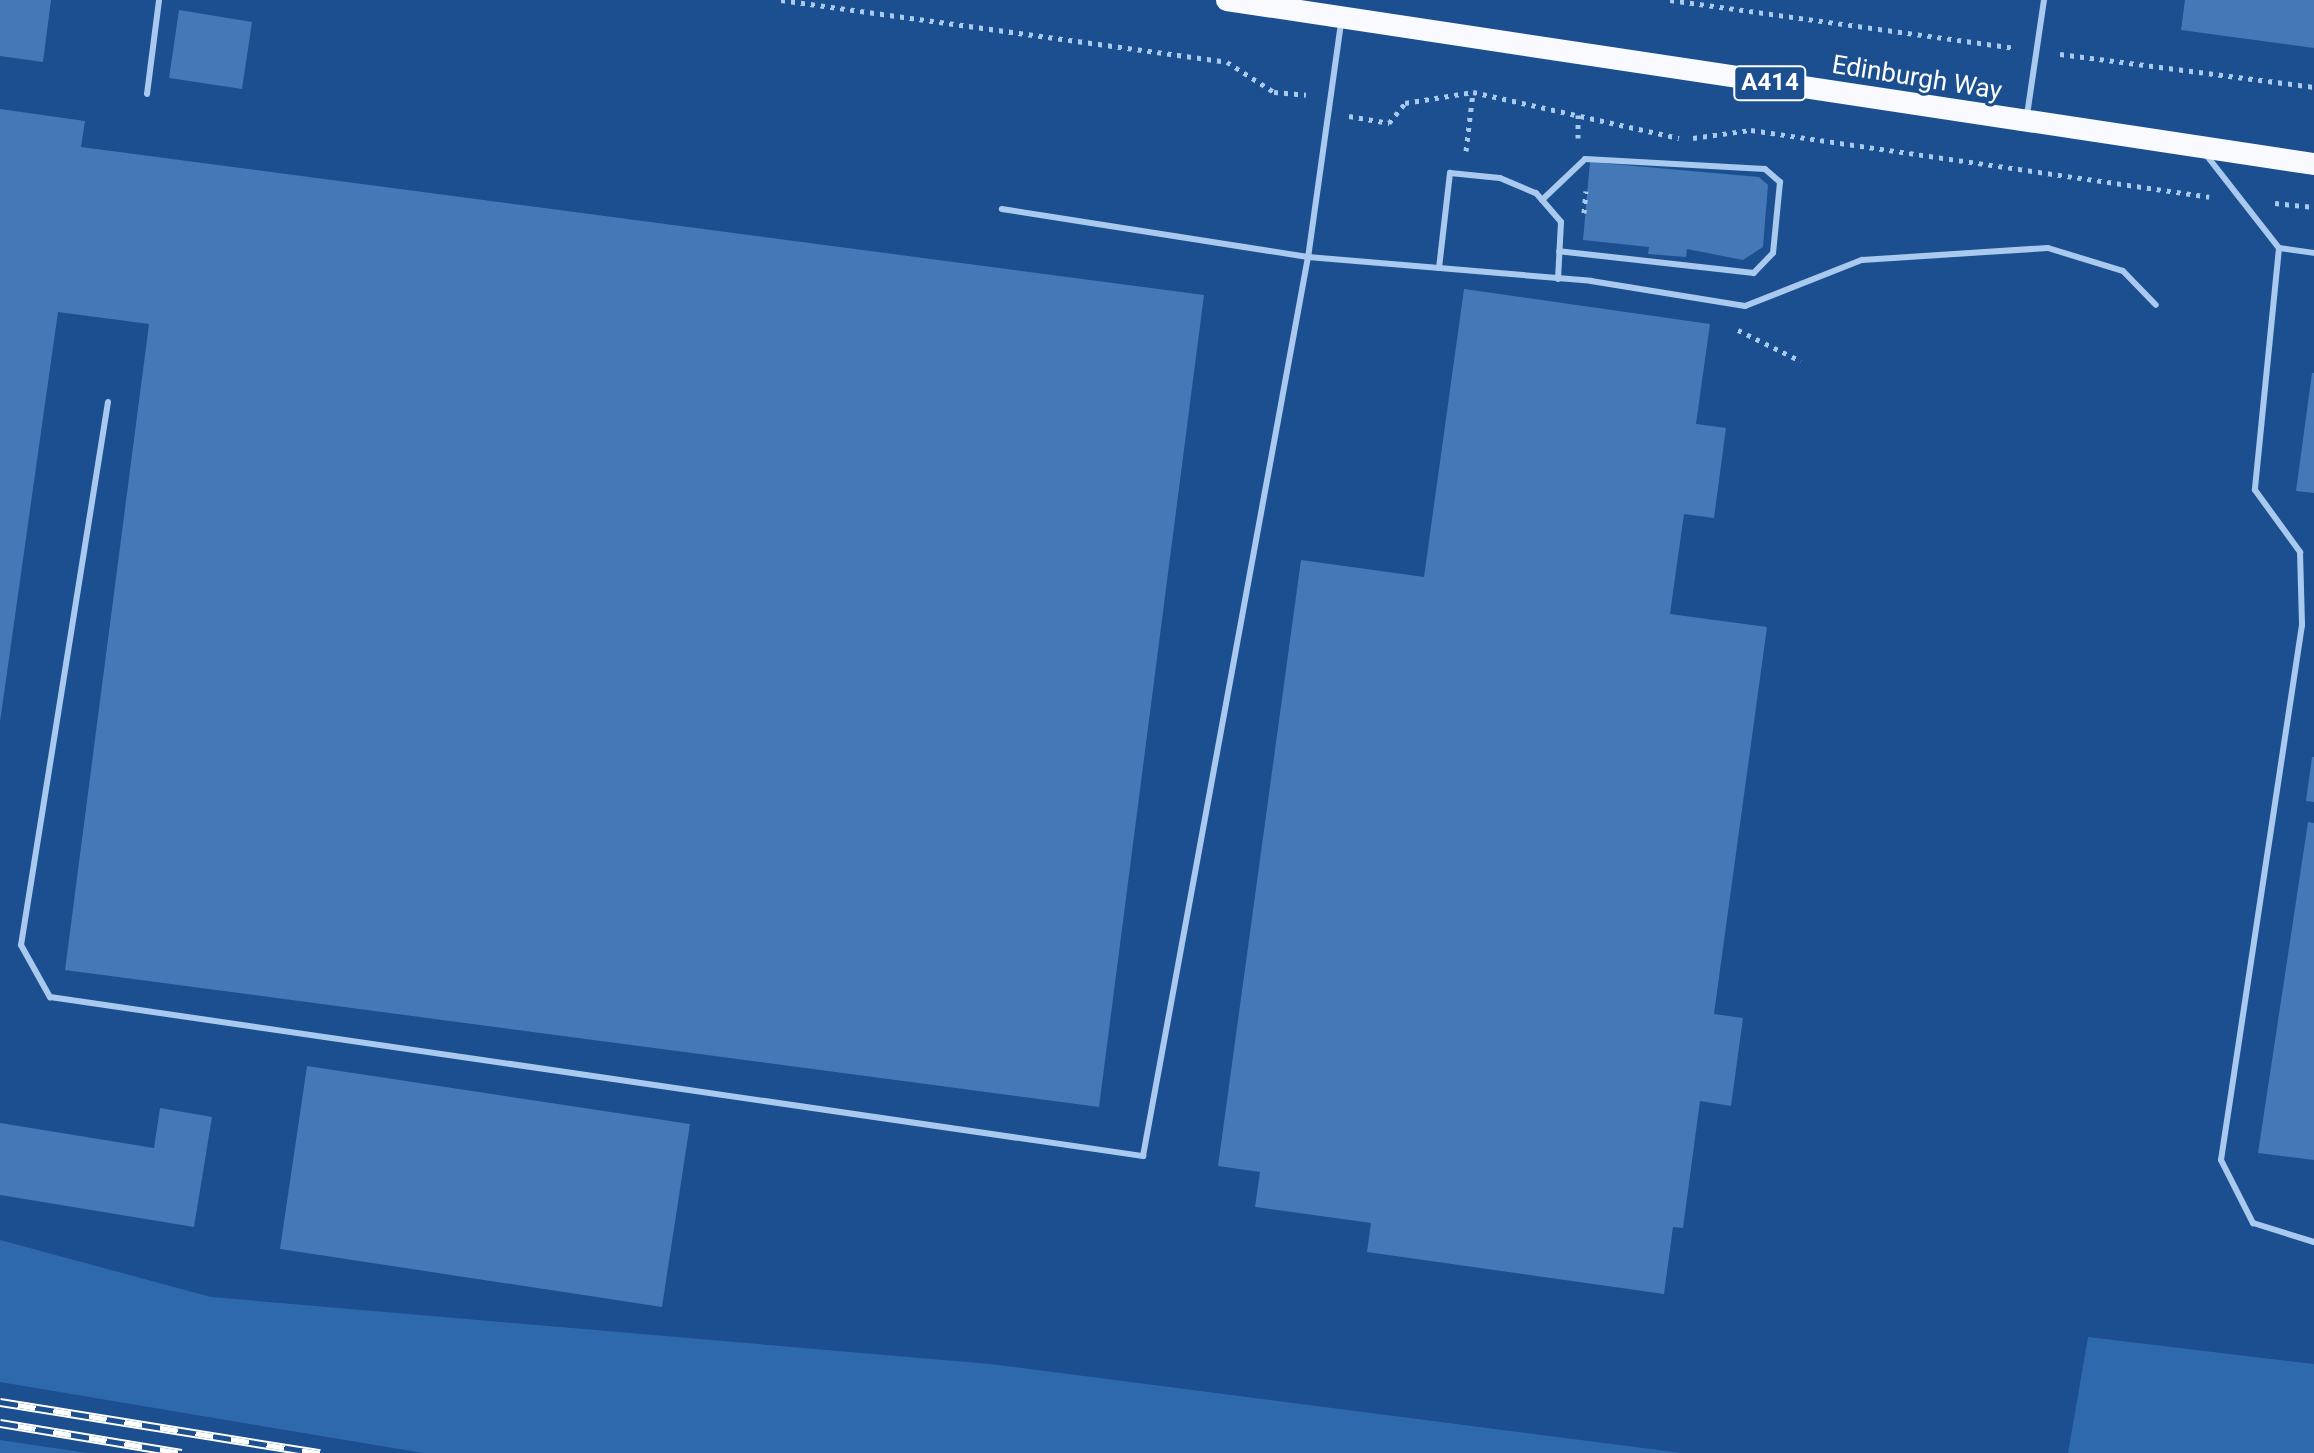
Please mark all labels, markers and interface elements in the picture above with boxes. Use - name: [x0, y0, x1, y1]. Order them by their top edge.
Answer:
- street label: Edinburgh Way: [1830, 49, 2004, 107]
- road number: A414: [1732, 63, 1808, 103]

